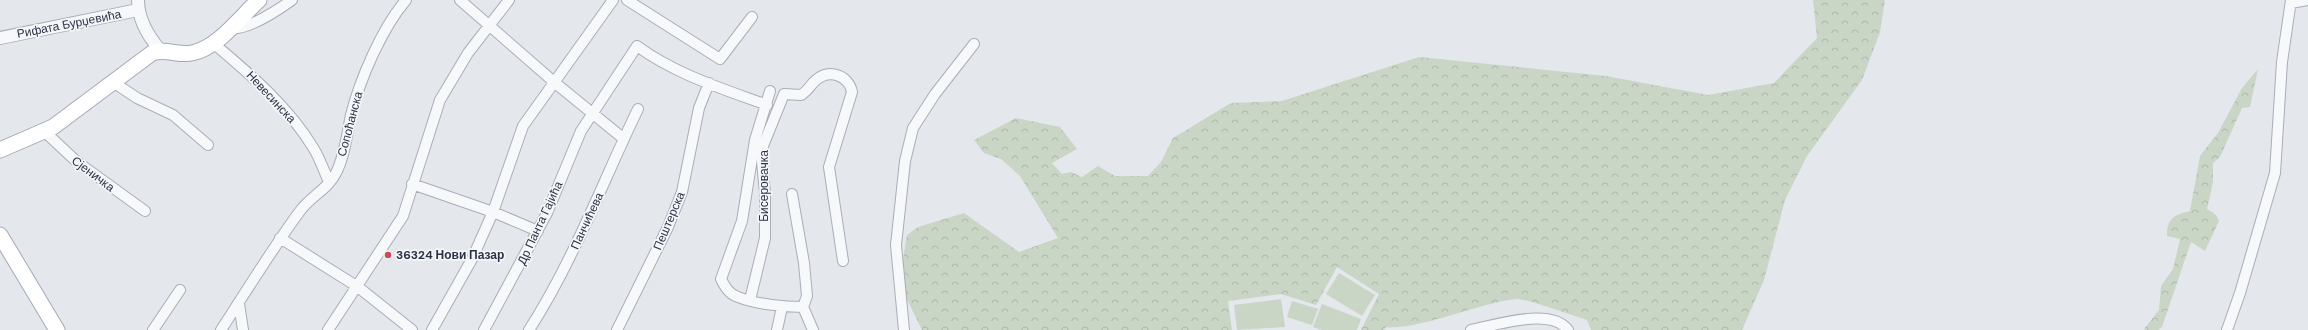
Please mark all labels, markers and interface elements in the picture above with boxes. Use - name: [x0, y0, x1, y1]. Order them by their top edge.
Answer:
- street label: Рифата Бурџевића: [15, 6, 123, 42]
- street label: Невесинска: [243, 67, 299, 127]
- street label: Сопоћанска: [334, 89, 366, 158]
- street label: Бисеровачка: [756, 150, 772, 222]
- street label: Сјеничка: [68, 153, 118, 196]
- street label: Др Панта Гајића: [514, 178, 566, 267]
- street label: Пештерска: [650, 189, 689, 253]
- street label: Панчићева: [567, 190, 607, 252]
- place label: 36324 Нови Пазар: [396, 247, 504, 263]
- marker: 36324 Нови Пазар: [383, 250, 393, 260]

